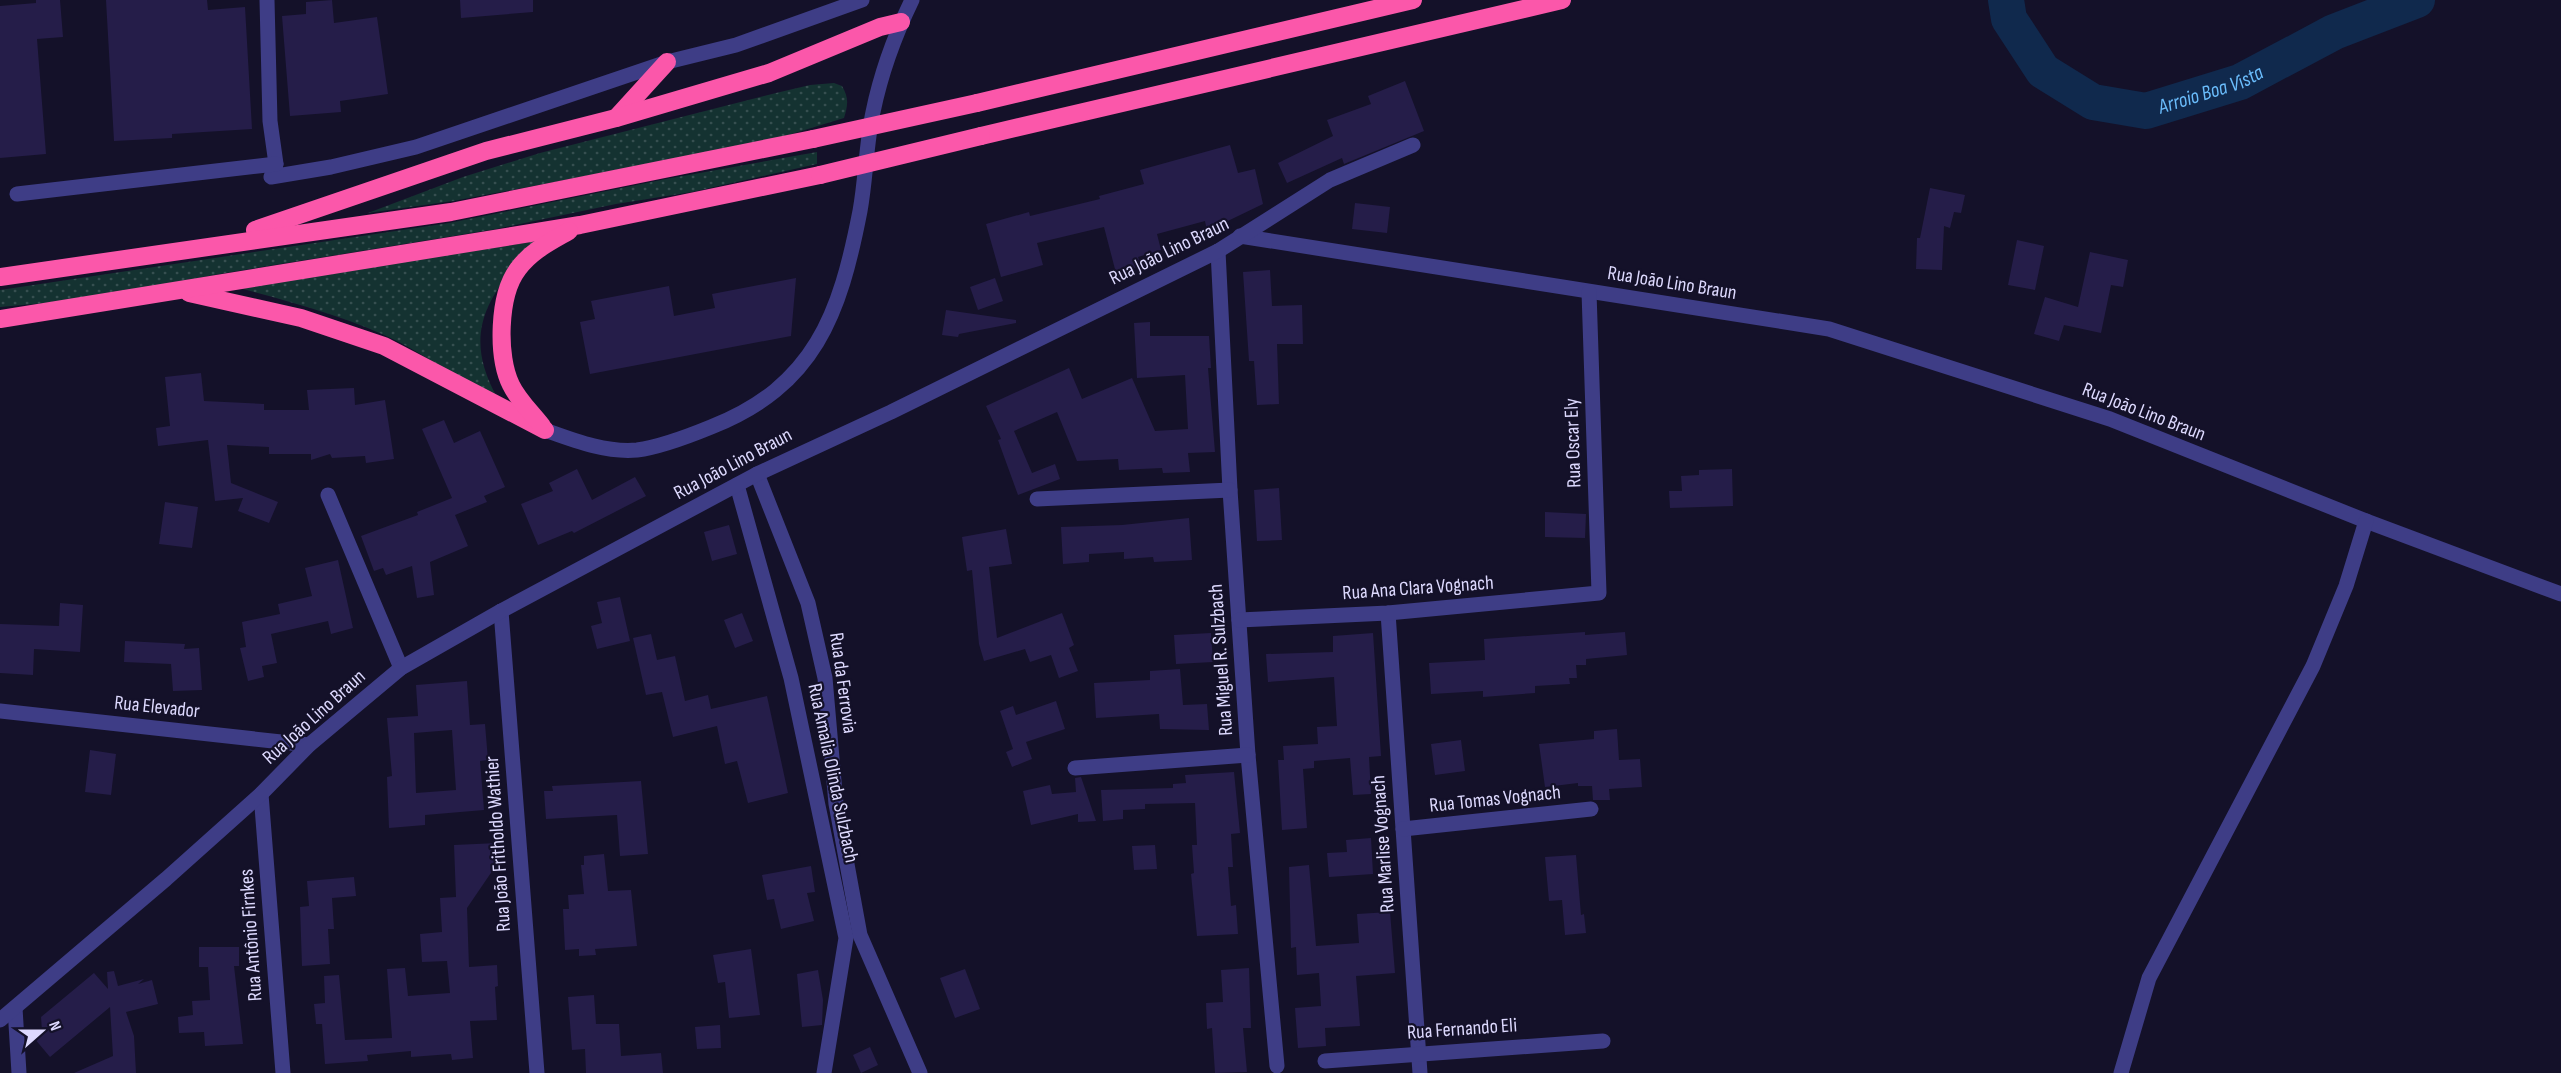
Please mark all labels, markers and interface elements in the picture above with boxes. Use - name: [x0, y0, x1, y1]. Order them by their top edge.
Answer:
- water label: Arroio Boa Vista: [2154, 59, 2268, 119]
- street label: Rua João Lino Braun: [1105, 212, 1233, 290]
- street label: Rua João Lino Braun: [1606, 261, 1738, 305]
- street label: Rua João Lino Braun: [2079, 377, 2209, 447]
- street label: Rua Oscar Ely: [1559, 398, 1587, 488]
- street label: Rua João Lino Braun: [670, 423, 796, 505]
- street label: Rua Ana Clara Vognach: [1341, 571, 1495, 605]
- street label: Rua Miguel R. Sulzbach: [1204, 583, 1238, 737]
- street label: Rua da Ferrovia: [824, 631, 862, 735]
- street label: Rua João Lino Braun: [258, 665, 370, 769]
- street label: Rua Amalia Olinda Sulzbach: [802, 681, 864, 865]
- street label: Rua Elevador: [113, 691, 201, 723]
- street label: Rua João Fritholdo Wathier: [480, 755, 516, 933]
- street label: Rua Marlise Vognach: [1366, 775, 1400, 913]
- street label: Rua Tomas Vognach: [1428, 780, 1562, 818]
- street label: Rua Antônio Firnkes: [234, 868, 268, 1002]
- north arrow: [12, 1001, 72, 1061]
- street label: Rua Fernando Eli: [1406, 1013, 1518, 1045]
- text: N: [44, 1019, 65, 1034]

